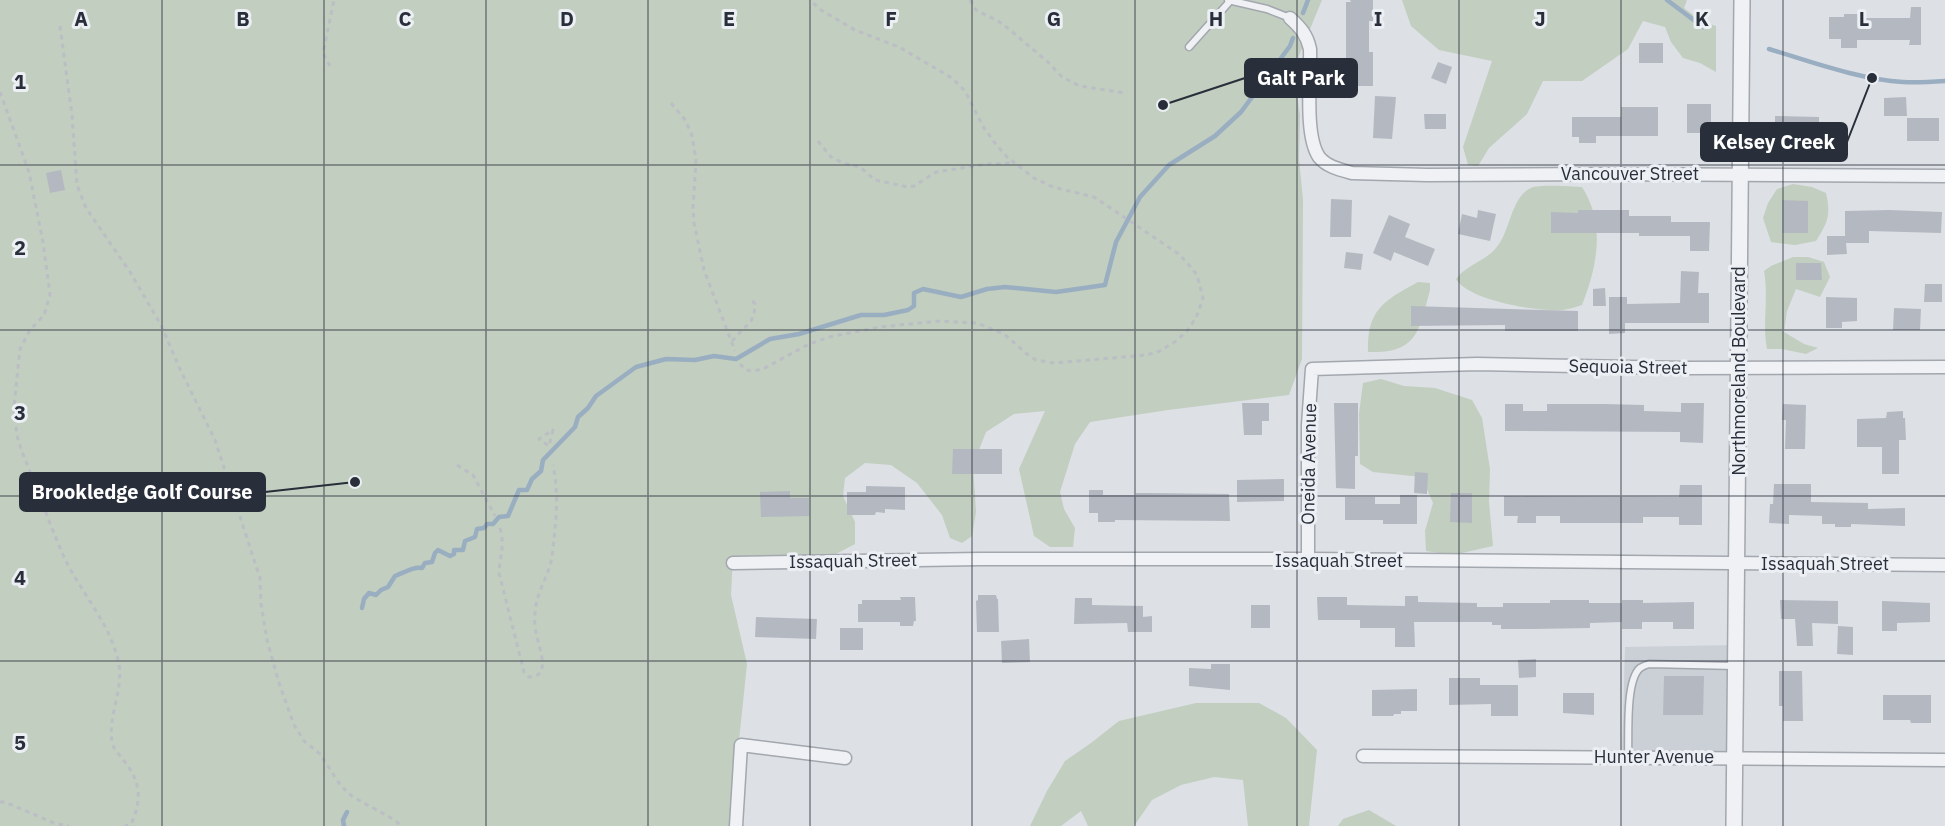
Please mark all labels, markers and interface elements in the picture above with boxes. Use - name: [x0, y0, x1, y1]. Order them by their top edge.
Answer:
- text: A: [74, 5, 88, 32]
- text: B: [236, 5, 250, 32]
- text: C: [398, 5, 412, 32]
- text: D: [560, 5, 574, 32]
- text: E: [723, 5, 735, 32]
- text: F: [885, 5, 897, 32]
- text: G: [1047, 5, 1061, 32]
- text: H: [1209, 5, 1223, 32]
- text: I: [1374, 5, 1382, 32]
- text: J: [1534, 5, 1546, 32]
- text: K: [1695, 5, 1709, 32]
- text: L: [1859, 5, 1869, 32]
- callout: Galt Park: [1245, 59, 1357, 97]
- text: Galt Park: [1257, 64, 1345, 91]
- text: 1: [14, 68, 26, 95]
- callout: Kelsey Creek: [1701, 123, 1847, 161]
- text: Kelsey Creek: [1713, 128, 1836, 155]
- street label: Vancouver Street: [1561, 162, 1699, 185]
- text: 2: [14, 234, 26, 261]
- street label: Northmoreland Boulevard: [1727, 266, 1750, 476]
- street label: Sequoia Street: [1568, 354, 1688, 379]
- text: 3: [14, 399, 26, 426]
- street label: Oneida Avenue: [1296, 403, 1321, 525]
- callout: Brookledge Golf Course: [20, 473, 265, 511]
- text: Brookledge Golf Course: [31, 478, 253, 505]
- street label: Issaquah Street: [789, 548, 917, 573]
- street label: Issaquah Street: [1275, 549, 1403, 572]
- street label: Issaquah Street: [1761, 552, 1889, 575]
- text: 4: [14, 564, 26, 591]
- text: 5: [14, 729, 26, 756]
- street label: Hunter Avenue: [1594, 745, 1714, 768]

